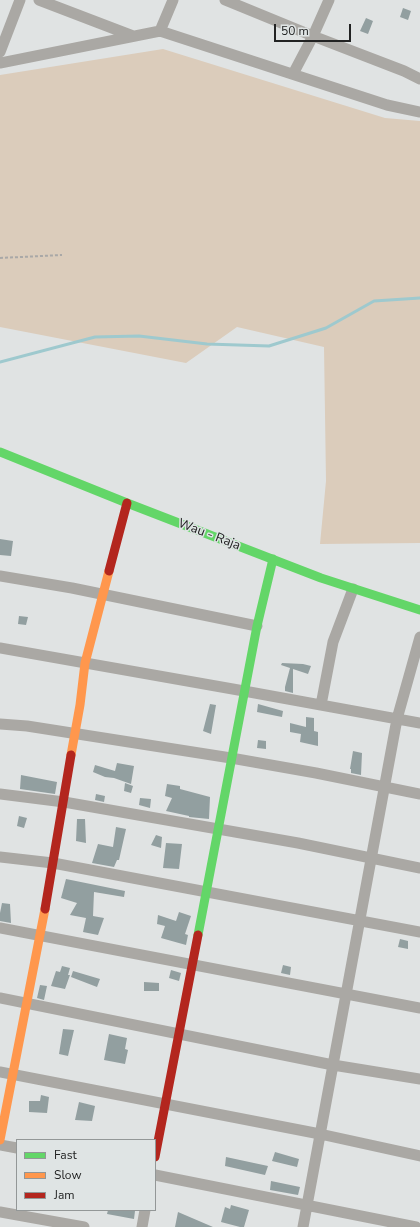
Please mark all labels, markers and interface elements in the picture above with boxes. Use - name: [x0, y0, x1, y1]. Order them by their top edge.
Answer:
- scale bar: [276, 16, 353, 42]
- text: 50 m: [281, 23, 309, 39]
- street label: Wau - Raja: [176, 516, 242, 554]
- legend: [16, 1139, 156, 1211]
- text: Fast: [54, 1147, 77, 1163]
- text: Slow: [54, 1167, 82, 1183]
- text: Jam: [54, 1187, 75, 1203]

